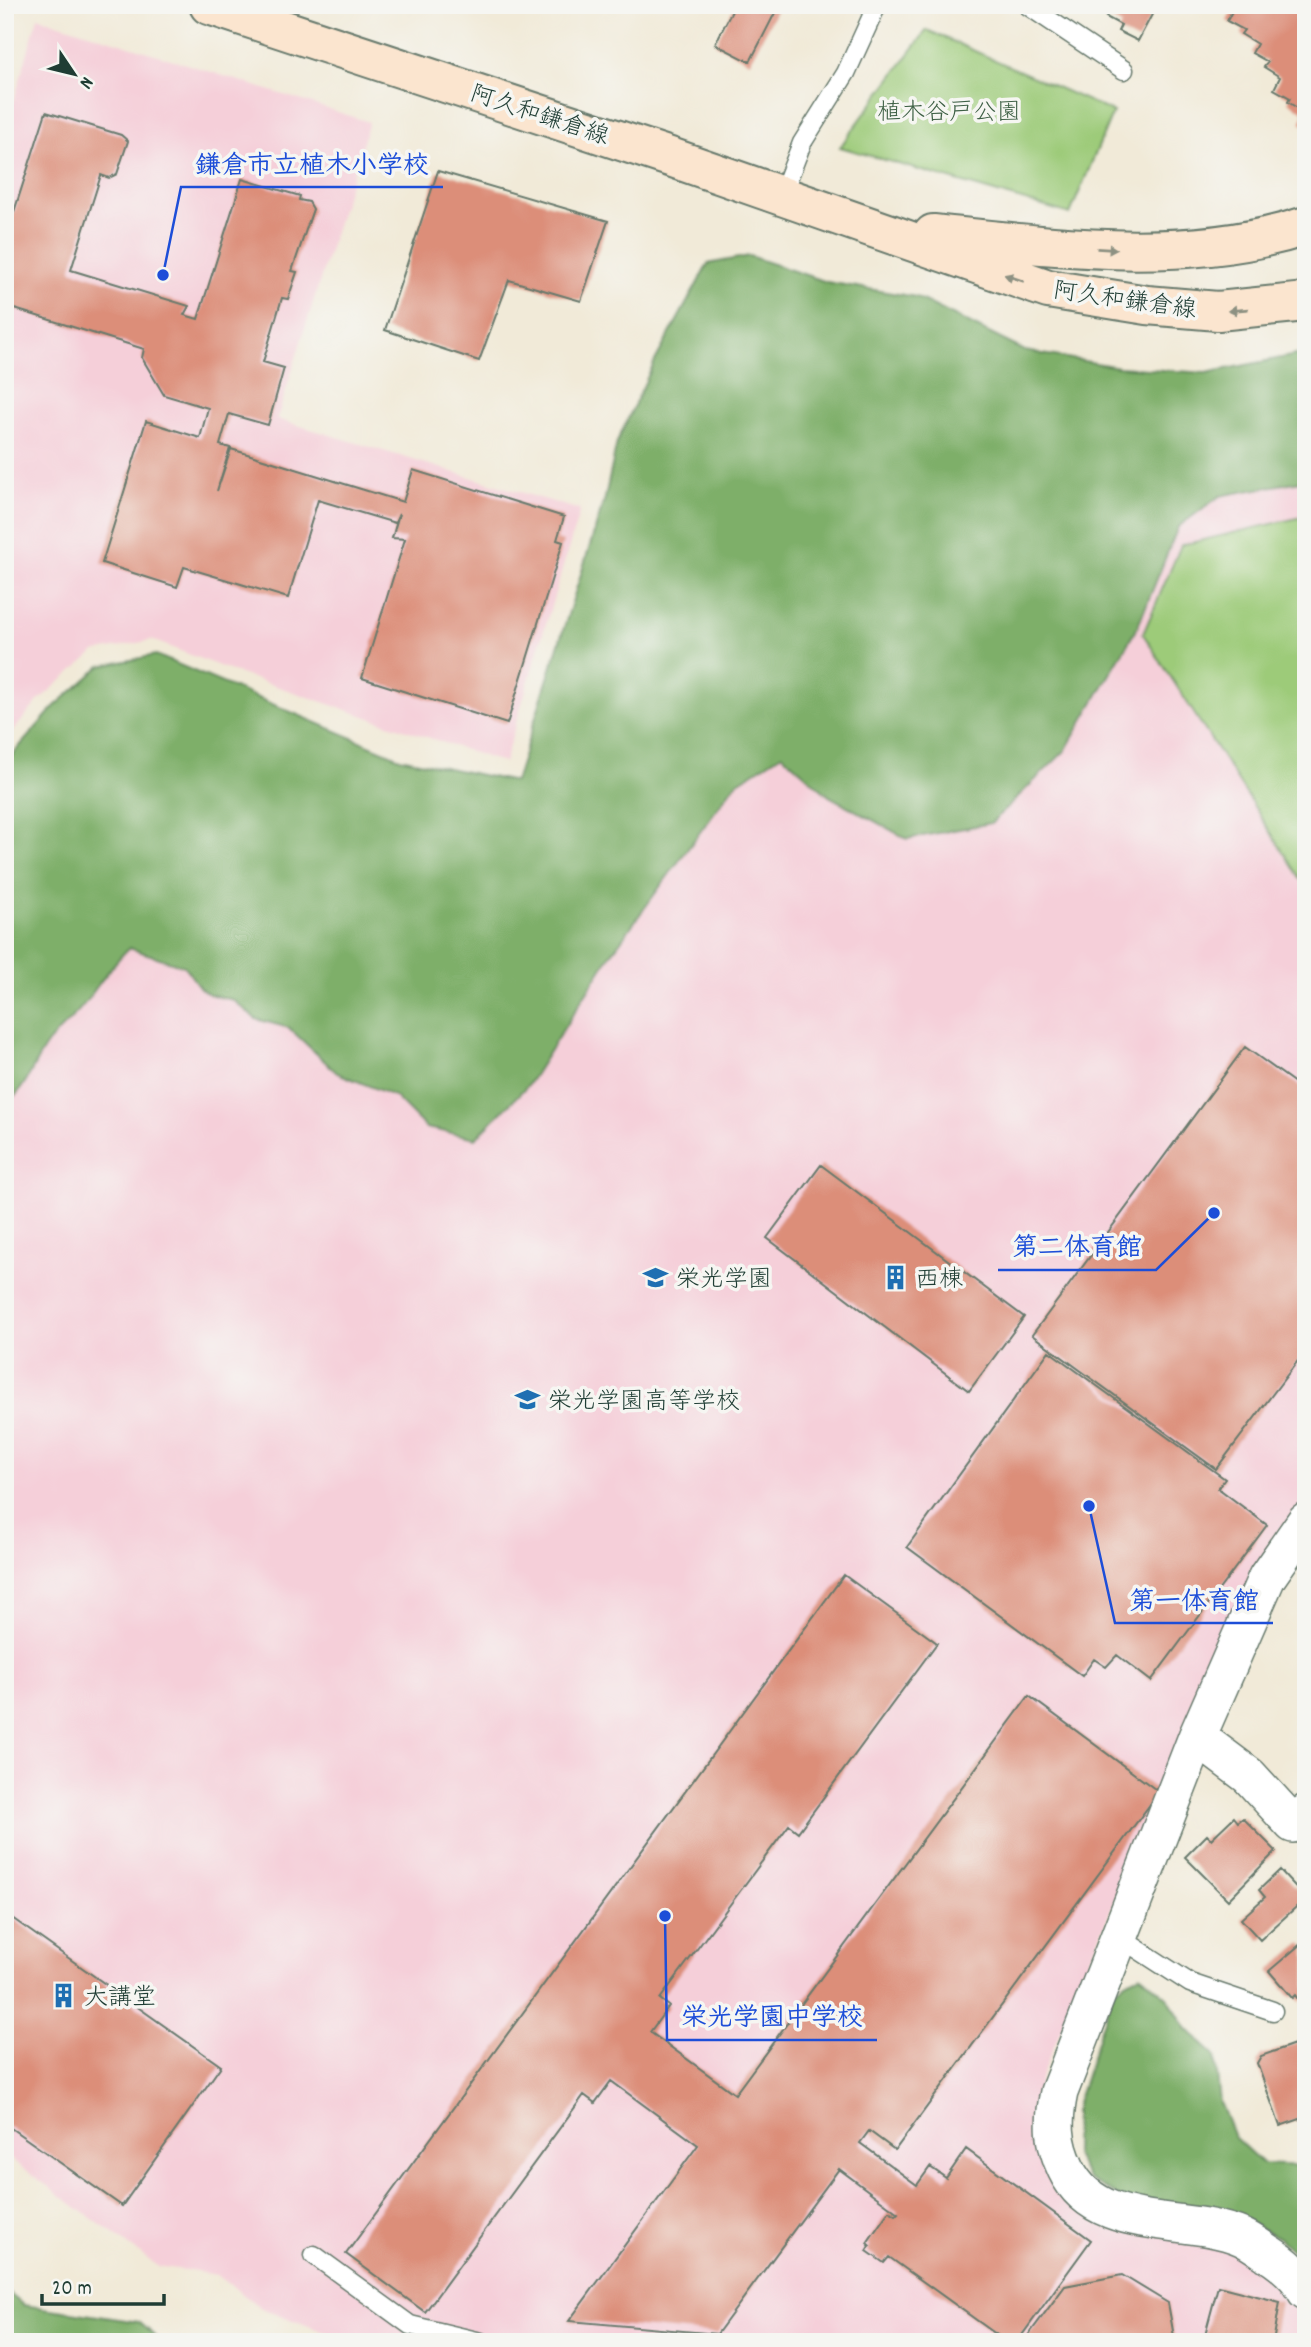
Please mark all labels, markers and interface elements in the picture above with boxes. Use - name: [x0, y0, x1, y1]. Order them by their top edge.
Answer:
- north arrow: [38, 38, 108, 108]
- text: N: [71, 70, 99, 93]
- street label: 阿久和鎌倉線: [465, 78, 613, 155]
- park label: 植木谷戸公園: [877, 97, 1021, 131]
- callout: 鎌倉市立植木小学校: [181, 140, 443, 187]
- text: 鎌倉市立植木小学校: [195, 149, 429, 186]
- one-way arrow: [1097, 243, 1119, 254]
- one-way arrow: [1004, 272, 1025, 283]
- street label: 阿久和鎌倉線: [1051, 275, 1198, 329]
- one-way arrow: [1227, 304, 1249, 315]
- callout: 第二体育館: [998, 1223, 1156, 1270]
- text: 第二体育館: [1012, 1231, 1142, 1268]
- school or university icon: 栄光学園: [642, 1264, 670, 1292]
- place label: 栄光学園: [676, 1264, 772, 1298]
- building icon: 西棟: [881, 1264, 909, 1292]
- place label: 西棟: [915, 1264, 963, 1298]
- school or university icon: 栄光学園高等学校: [514, 1386, 542, 1414]
- place label: 栄光学園高等学校: [548, 1386, 740, 1420]
- callout: 第一体育館: [1115, 1576, 1273, 1623]
- text: 第一体育館: [1129, 1585, 1259, 1622]
- building icon: 大講堂: [50, 1982, 78, 2010]
- place label: 大講堂: [84, 1982, 156, 2016]
- callout: 栄光学園中学校: [667, 1993, 877, 2040]
- text: 栄光学園中学校: [681, 2001, 863, 2038]
- scale bar: [42, 2263, 164, 2307]
- text: 20 m: [52, 2275, 92, 2305]

